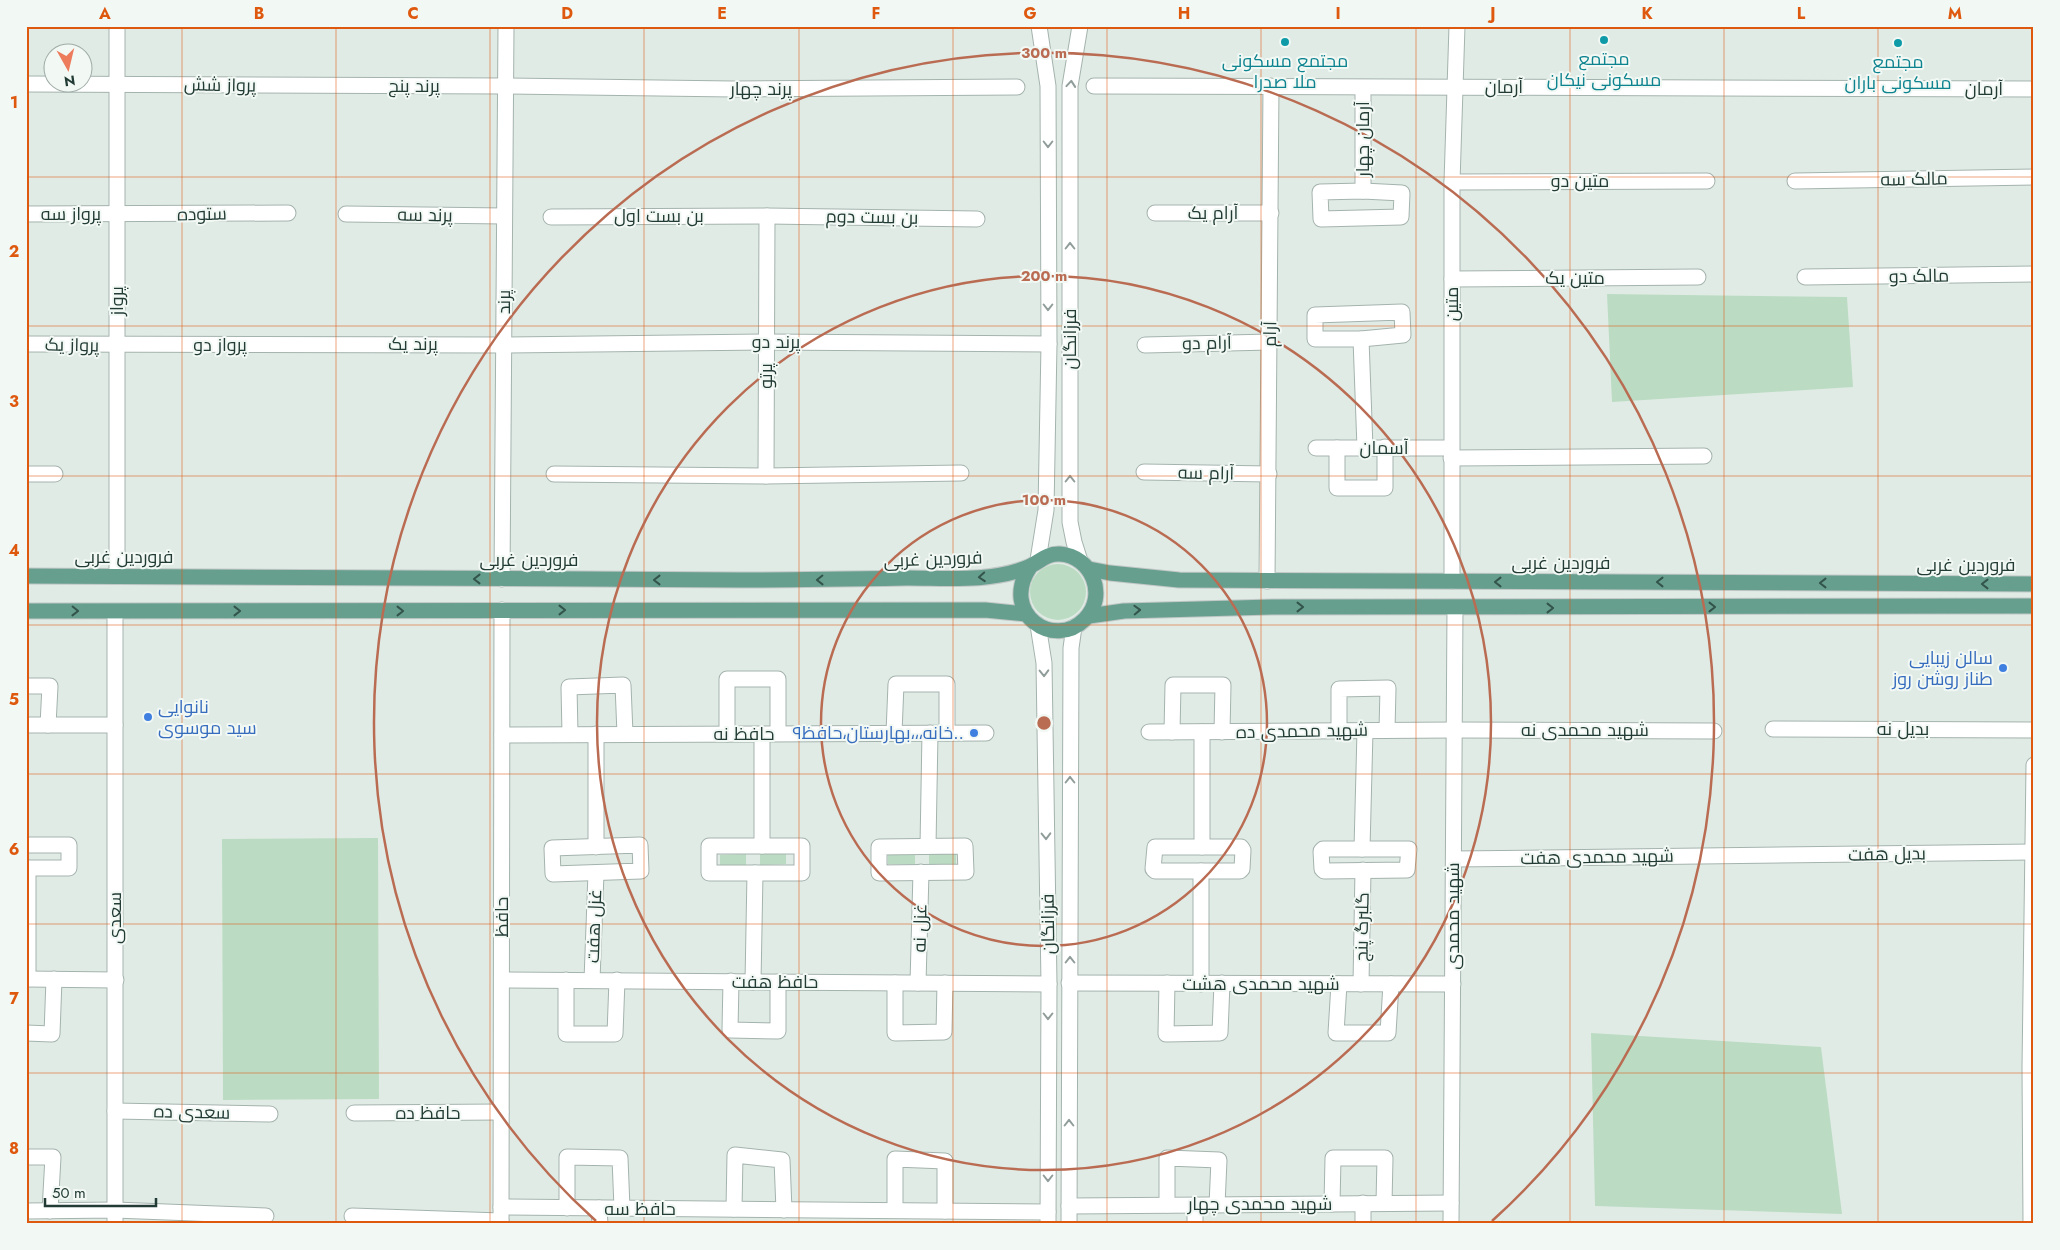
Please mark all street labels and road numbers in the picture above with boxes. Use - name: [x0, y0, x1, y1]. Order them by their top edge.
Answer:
- street label: پرواز شش: [184, 71, 257, 99]
- street label: پرند پنج: [388, 73, 440, 99]
- street label: آرمان: [1485, 74, 1523, 100]
- street label: پرند چهار: [729, 76, 792, 102]
- street label: آرمان: [1965, 76, 2003, 102]
- street label: آرمان چهار: [1350, 101, 1376, 178]
- street label: مالک سه: [1880, 165, 1948, 193]
- street label: متین دو: [1551, 168, 1609, 194]
- street label: آرام یک: [1188, 200, 1238, 226]
- street label: پرواز سه: [41, 201, 101, 227]
- street label: ستوده: [177, 201, 227, 227]
- street label: پرند سه: [397, 202, 453, 228]
- street label: بن بست اول: [614, 203, 704, 229]
- street label: بن بست دوم: [825, 203, 919, 231]
- street label: مالک دو: [1889, 262, 1949, 290]
- street label: متین یک: [1545, 265, 1605, 291]
- street label: پرواز: [104, 286, 130, 317]
- street label: متین: [1439, 287, 1465, 321]
- street label: پرند: [491, 289, 517, 314]
- street label: فرزانگان: [1057, 309, 1083, 369]
- street label: آرام: [1257, 321, 1283, 347]
- street label: پرند دو: [752, 329, 800, 355]
- street label: آرام دو: [1182, 330, 1232, 356]
- street label: پرند یک: [388, 331, 438, 357]
- street label: پرواز یک: [45, 332, 100, 358]
- street label: پرواز دو: [193, 332, 247, 358]
- street label: پرتو: [753, 363, 779, 389]
- street label: آسمان: [1359, 435, 1409, 461]
- street label: آرام سه: [1178, 460, 1235, 486]
- street label: فروردین غربی: [74, 544, 174, 570]
- street label: فروردین غربی: [883, 544, 983, 574]
- street label: فروردین غربی: [479, 547, 579, 573]
- street label: فروردین غربی: [1511, 550, 1611, 576]
- street label: فروردین غربی: [1916, 552, 2016, 578]
- street label: بدیل نه: [1877, 716, 1929, 742]
- street label: شهید محمدی ده: [1236, 717, 1368, 745]
- street label: شهید محمدی نه: [1521, 717, 1649, 743]
- street label: حافظ نه: [713, 721, 775, 747]
- street label: بدیل هفت: [1848, 840, 1926, 868]
- street label: شهید محمدی هفت: [1520, 843, 1674, 871]
- street label: شهید محمدی: [1440, 862, 1466, 970]
- street label: غزل هفت: [580, 889, 608, 963]
- street label: سعدی: [102, 892, 128, 944]
- street label: گلبرگ پنج: [1348, 892, 1376, 962]
- street label: فرزانگان: [1034, 893, 1062, 955]
- street label: حافظ: [489, 897, 515, 937]
- street label: غزل نه: [907, 903, 933, 953]
- street label: حافظ هفت: [732, 969, 818, 995]
- street label: شهید محمدی هشت: [1182, 971, 1340, 997]
- street label: سعدی ده: [153, 1098, 231, 1126]
- street label: حافظ ده: [395, 1100, 461, 1126]
- street label: شهید محمدی چهار: [1187, 1191, 1332, 1217]
- street label: حافظ سه: [604, 1196, 676, 1222]

